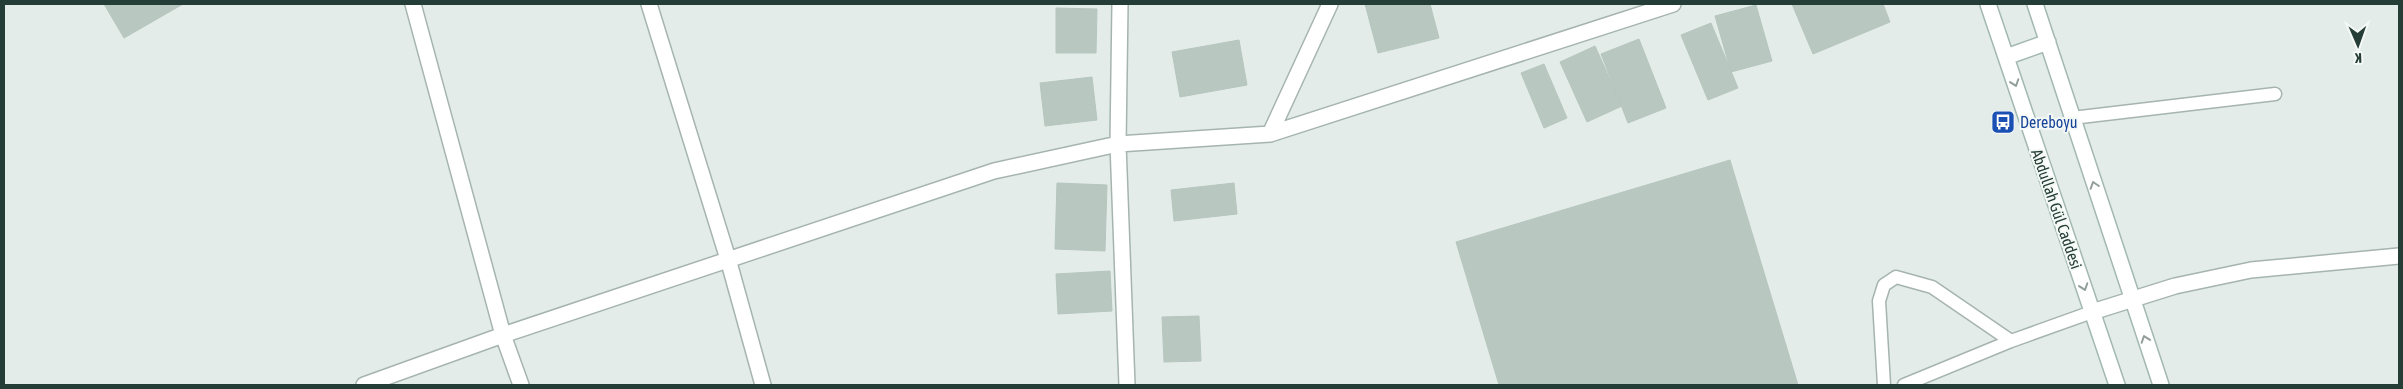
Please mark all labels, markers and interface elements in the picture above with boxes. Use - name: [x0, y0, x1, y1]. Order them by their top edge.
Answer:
- north arrow: [2333, 20, 2383, 70]
- text: K: [2355, 50, 2362, 66]
- one-way arrow: [2009, 78, 2019, 87]
- bus stop icon: Dereboyu: [1990, 109, 2016, 135]
- place label: Dereboyu: [2020, 113, 2077, 132]
- street label: Abdullah Gül Caddesi: [2028, 147, 2086, 271]
- one-way arrow: [2090, 181, 2100, 189]
- one-way arrow: [2078, 282, 2088, 290]
- one-way arrow: [2141, 335, 2151, 344]

